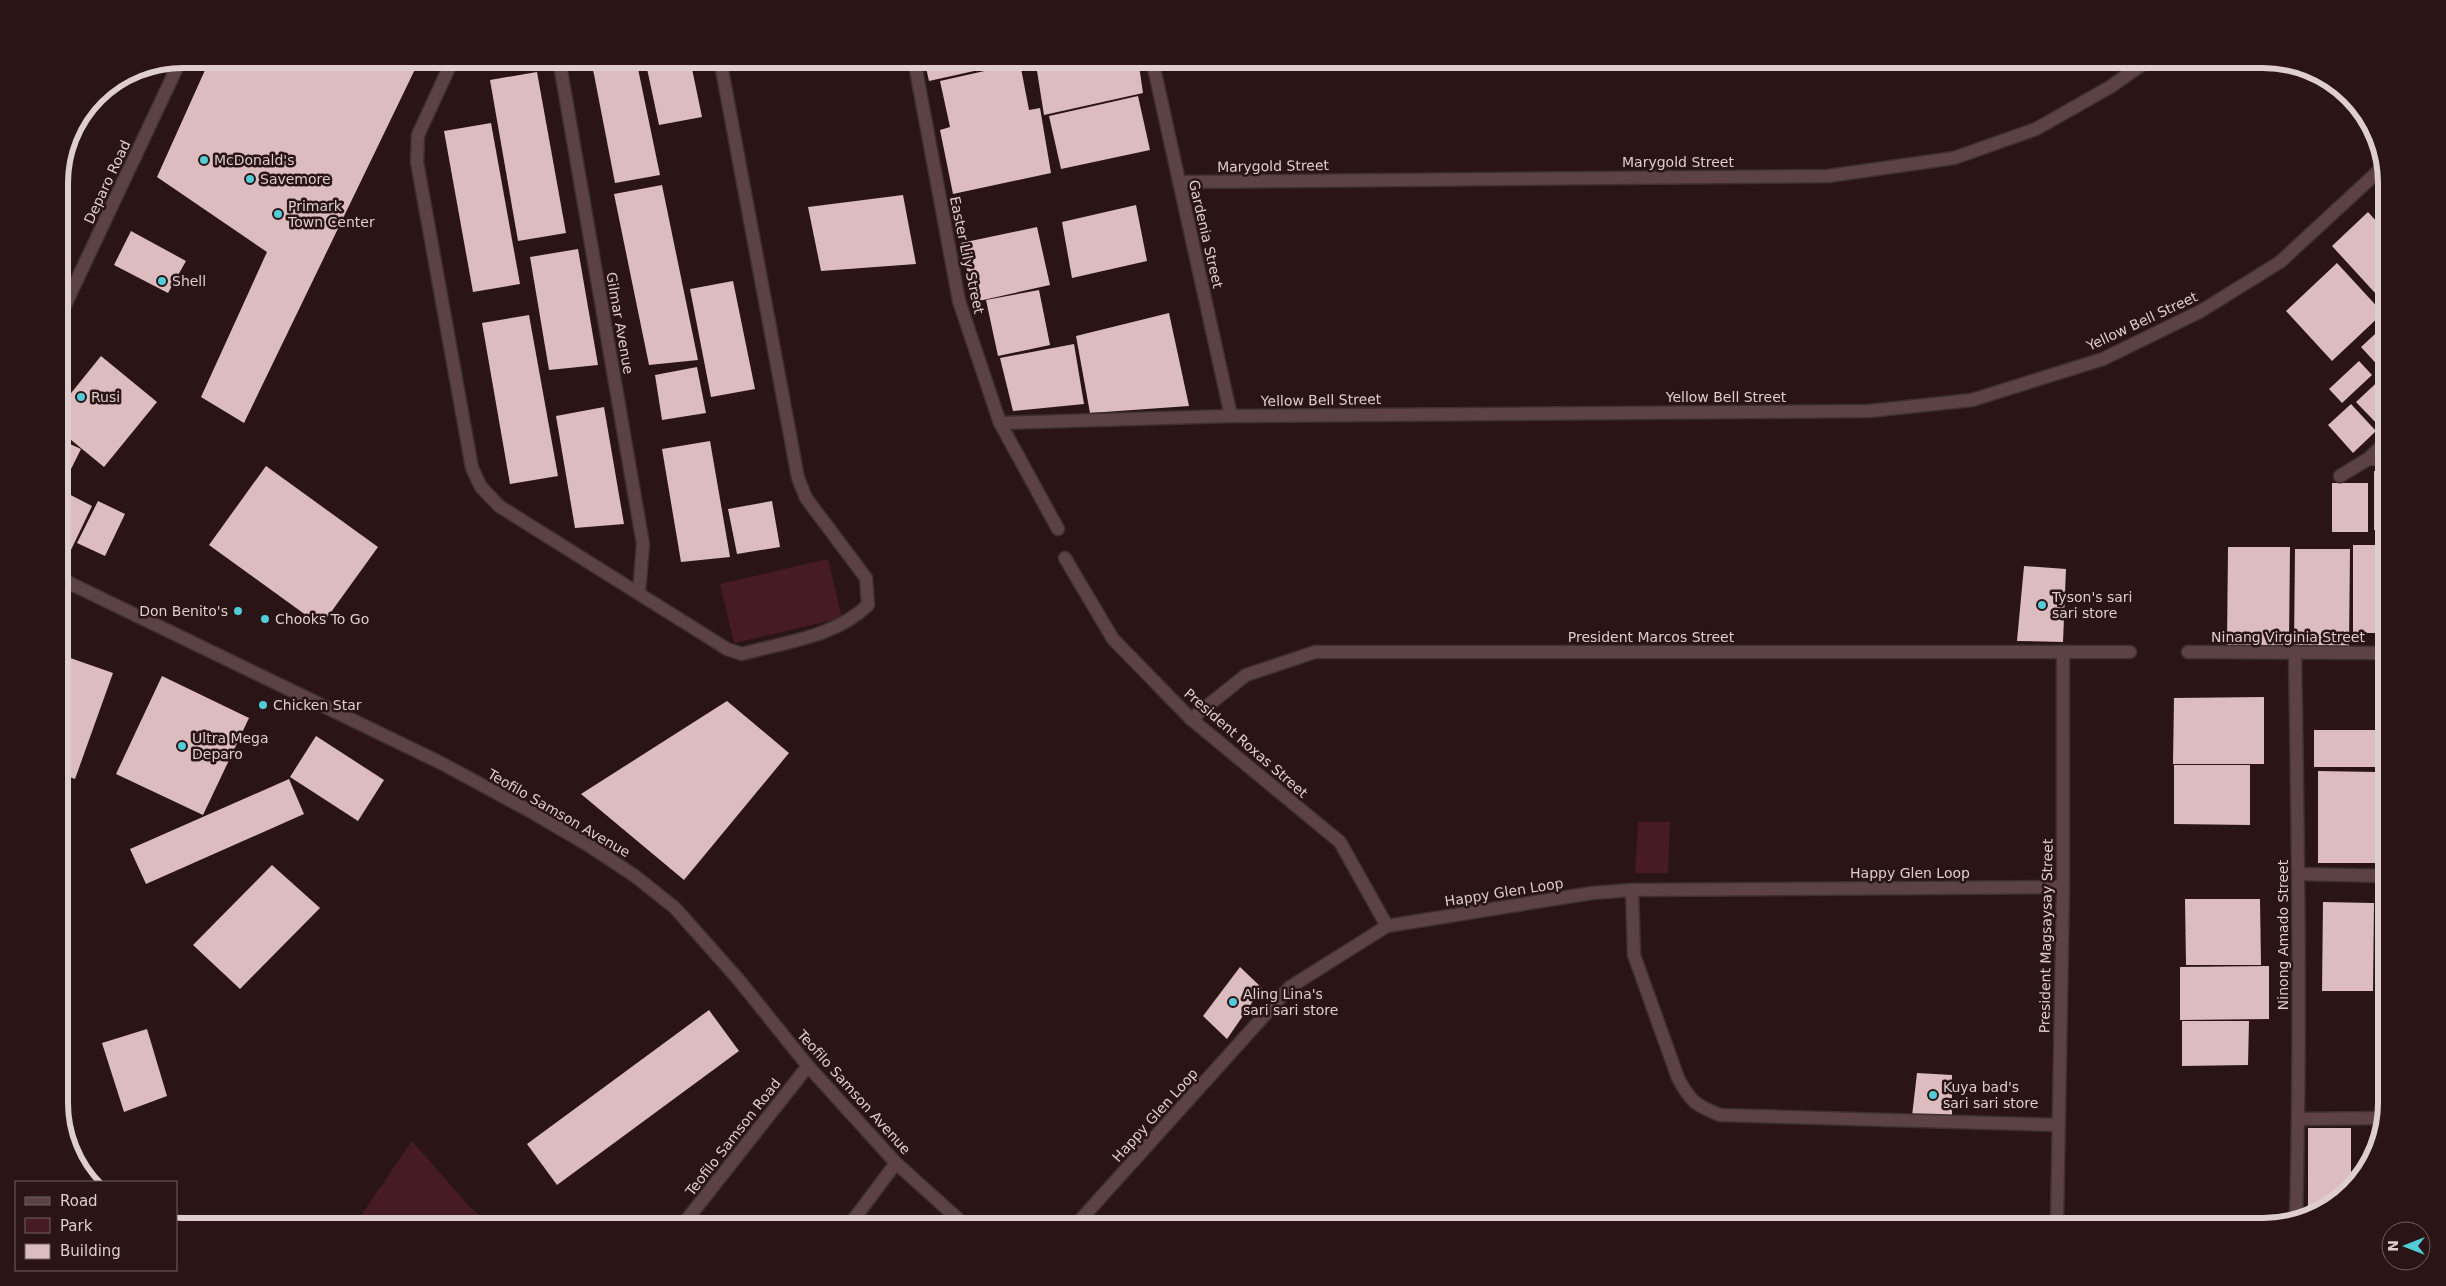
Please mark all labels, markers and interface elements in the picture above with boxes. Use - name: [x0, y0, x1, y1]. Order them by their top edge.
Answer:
- street label: Deparo Road: [81, 138, 133, 226]
- place label: McDonald's: [214, 152, 295, 168]
- marker: McDonald's: [198, 154, 210, 166]
- street label: Marygold Street: [1622, 154, 1734, 170]
- street label: Marygold Street: [1217, 157, 1330, 175]
- place label: Savemore: [260, 171, 331, 187]
- marker: Savemore: [244, 173, 256, 185]
- street label: Gardenia Street: [1186, 178, 1226, 290]
- street label: Easter Lily Street: [947, 195, 987, 316]
- place label: Primark Town Center: [287, 198, 375, 230]
- marker: Primark Town Center: [272, 208, 284, 220]
- street label: Gilmar Avenue: [603, 271, 637, 375]
- place label: Shell: [172, 273, 206, 289]
- marker: Shell: [156, 275, 168, 287]
- street label: Yellow Bell Street: [2083, 288, 2200, 354]
- place label: Rusi: [91, 389, 120, 405]
- street label: Yellow Bell Street: [1665, 389, 1787, 405]
- marker: Rusi: [75, 391, 87, 403]
- street label: Yellow Bell Street: [1260, 391, 1382, 409]
- place label: Tyson's sari sari store: [2051, 589, 2133, 621]
- marker: Tyson's sari sari store: [2036, 599, 2048, 611]
- place label: Don Benito's: [139, 603, 228, 619]
- marker: Don Benito's: [232, 605, 244, 617]
- place label: Chooks To Go: [275, 611, 369, 627]
- marker: Chooks To Go: [259, 613, 271, 625]
- street label: President Marcos Street: [1568, 629, 1735, 645]
- street label: Ninang Virginia Street: [2211, 629, 2365, 645]
- street label: President Roxas Street: [1181, 685, 1311, 801]
- place label: Chicken Star: [273, 697, 362, 713]
- marker: Chicken Star: [257, 699, 269, 711]
- place label: Ultra Mega Deparo: [192, 730, 269, 762]
- marker: Ultra Mega Deparo: [176, 740, 188, 752]
- street label: Teofilo Samson Avenue: [484, 765, 633, 860]
- street label: President Magsaysay Street: [2036, 838, 2056, 1033]
- street label: Ninong Amado Street: [2275, 859, 2291, 1010]
- street label: Happy Glen Loop: [1850, 865, 1970, 881]
- street label: Happy Glen Loop: [1444, 875, 1565, 909]
- place label: Aling Lina's sari sari store: [1243, 986, 1338, 1018]
- marker: Aling Lina's sari sari store: [1227, 996, 1239, 1008]
- street label: Teofilo Samson Avenue: [793, 1026, 914, 1157]
- street label: Happy Glen Loop: [1109, 1065, 1201, 1165]
- street label: Teofilo Samson Road: [682, 1075, 784, 1200]
- place label: Kuya bad's sari sari store: [1943, 1079, 2038, 1111]
- marker: Kuya bad's sari sari store: [1927, 1089, 1939, 1101]
- legend: [15, 1181, 178, 1271]
- text: Road: [60, 1192, 98, 1210]
- text: Park: [60, 1217, 93, 1235]
- north arrow: [2381, 1221, 2431, 1271]
- text: N: [2385, 1240, 2401, 1252]
- text: Building: [60, 1242, 121, 1260]

